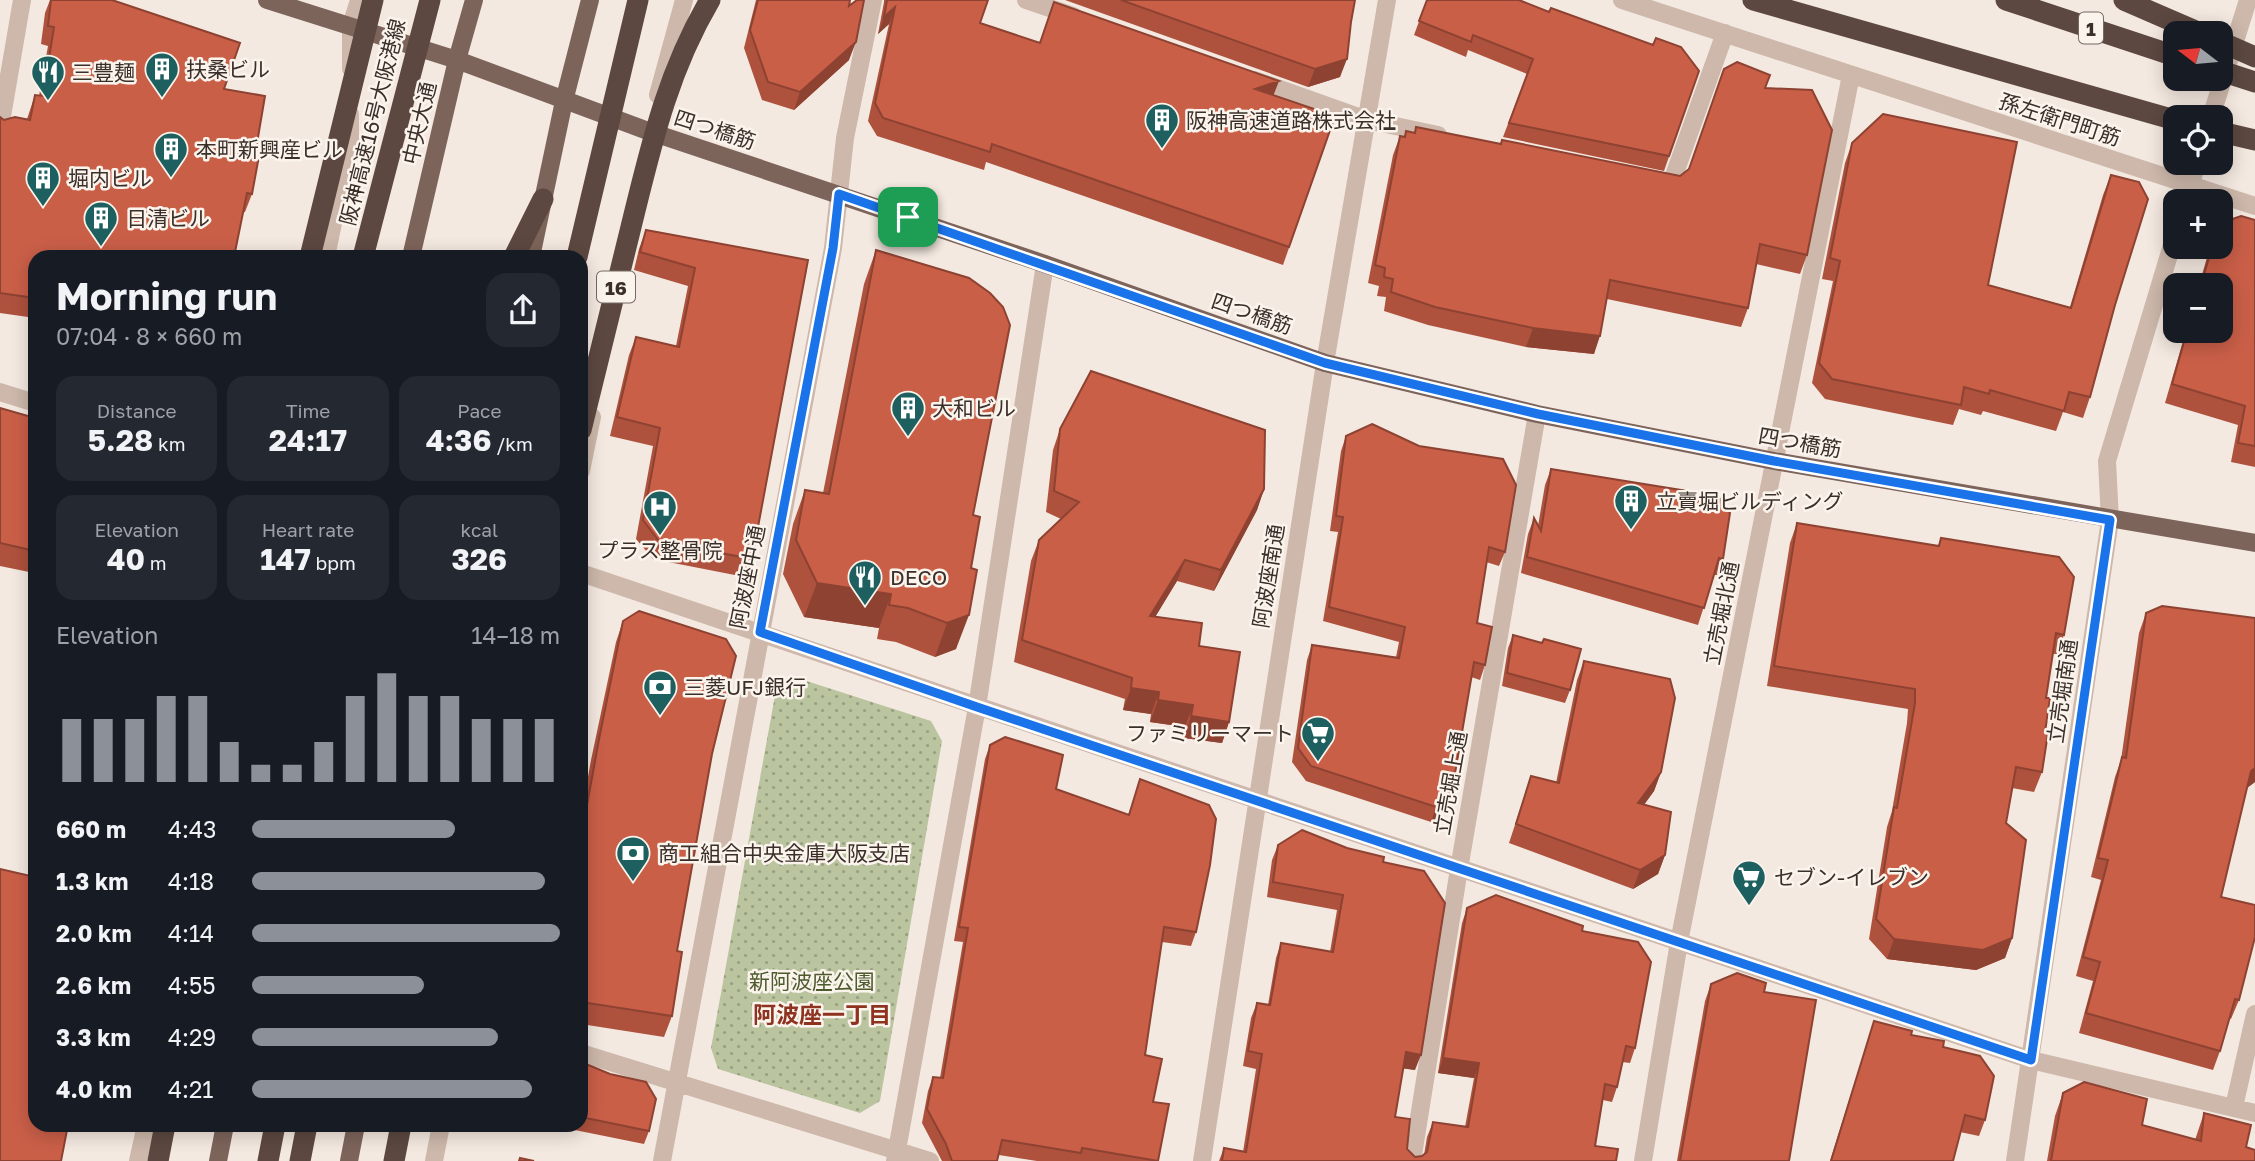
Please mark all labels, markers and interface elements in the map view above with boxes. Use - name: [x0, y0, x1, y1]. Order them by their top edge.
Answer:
- road number: 1: [2079, 12, 2103, 44]
- street label: 阪神高速16号大阪港線: [334, 16, 410, 228]
- north arrow: [2163, 21, 2233, 91]
- map controls: [2163, 21, 2233, 343]
- building icon: 扶桑ビル: [143, 50, 181, 99]
- restaurant icon: 三豊麺: [29, 53, 67, 102]
- place label: 扶桑ビル: [186, 56, 270, 82]
- place label: 三豊麺: [72, 59, 135, 85]
- street label: 中央大通: [397, 79, 441, 167]
- street label: 孫左衛門町筋: [1996, 87, 2124, 151]
- building icon: 阪神高速道路株式会社: [1143, 101, 1181, 150]
- street label: 四つ橋筋: [671, 104, 759, 154]
- button: locate: [2163, 105, 2233, 175]
- place label: 阪神高速道路株式会社: [1186, 107, 1396, 133]
- building icon: 本町新興産ビル: [152, 130, 190, 179]
- place label: 本町新興産ビル: [196, 136, 343, 162]
- building icon: 堀内ビル: [24, 159, 62, 208]
- place label: 堀内ビル: [68, 165, 152, 191]
- pin: [878, 187, 938, 247]
- button: +: [2163, 189, 2233, 259]
- icon: arrive: [889, 198, 927, 236]
- building icon: 日清ビル: [82, 199, 120, 248]
- place label: 日清ビル: [126, 205, 210, 231]
- road number: 16: [597, 272, 635, 302]
- text: Morning run: [56, 273, 277, 318]
- button: share: [486, 273, 560, 347]
- button: −: [2163, 273, 2233, 343]
- street label: 四つ橋筋: [1208, 287, 1296, 339]
- text: 07:04 · 8 × 660 m: [56, 322, 242, 350]
- building icon: 大和ビル: [889, 389, 927, 438]
- place label: 大和ビル: [932, 395, 1016, 421]
- text: Distance: [97, 399, 177, 422]
- text: Time: [286, 399, 330, 422]
- text: Pace: [457, 399, 502, 422]
- text: 5.28: [88, 422, 153, 458]
- text: 24:17: [269, 422, 347, 458]
- text: 4:36: [426, 422, 491, 458]
- street label: 四つ橋筋: [1756, 422, 1844, 462]
- text: km: [153, 432, 186, 455]
- text: /km: [491, 432, 533, 455]
- building icon: 立賣堀ビルディング: [1612, 482, 1650, 531]
- hospital icon: プラス整骨院: [641, 488, 679, 537]
- place label: 立賣堀ビルディング: [1656, 488, 1844, 514]
- text: Elevation: [94, 518, 179, 541]
- text: Heart rate: [262, 518, 354, 541]
- text: kcal: [461, 518, 498, 541]
- street label: 阿波座南通: [1247, 522, 1289, 630]
- street label: 阿波座中通: [724, 523, 770, 631]
- place label: プラス整骨院: [597, 537, 723, 563]
- text: 40: [107, 541, 145, 577]
- text: 147: [260, 541, 311, 577]
- text: 326: [451, 541, 507, 577]
- text: m: [145, 551, 167, 574]
- text: bpm: [311, 551, 356, 574]
- restaurant icon: DECO: [846, 558, 884, 607]
- street label: 立売堀北通: [1698, 559, 1744, 667]
- place label: DECO: [890, 564, 947, 590]
- text: Elevation: [56, 621, 158, 649]
- text: 14–18 m: [471, 621, 560, 649]
- street label: 立売堀南通: [2042, 637, 2082, 745]
- bank icon: 三菱UFJ銀行: [641, 668, 679, 717]
- place label: 三菱UFJ銀行: [684, 674, 806, 700]
- supermarket icon: ファミリーマート: [1299, 714, 1337, 763]
- place label: ファミリーマート: [1126, 720, 1294, 746]
- street label: 立売堀上通: [1428, 729, 1472, 837]
- text: 660 m: [56, 815, 126, 843]
- text: 4:43: [168, 815, 216, 843]
- bank icon: 商工組合中央金庫大阪支店: [614, 834, 652, 883]
- place label: 商工組合中央金庫大阪支店: [658, 840, 910, 866]
- supermarket icon: セブン-イレブン: [1730, 858, 1768, 907]
- place label: セブン-イレブン: [1774, 864, 1929, 890]
- text: 1.3 km: [56, 867, 128, 895]
- text: 4:18: [168, 867, 214, 895]
- text: 2.0 km: [56, 919, 132, 947]
- text: 4:14: [168, 919, 214, 947]
- park label: 新阿波座公園: [749, 968, 875, 994]
- text: 2.6 km: [56, 971, 131, 999]
- text: 4:55: [168, 971, 216, 999]
- district label: 阿波座一丁目: [753, 1000, 891, 1028]
- text: 3.3 km: [56, 1023, 131, 1051]
- text: 4:29: [168, 1023, 216, 1051]
- text: 4.0 km: [56, 1075, 132, 1103]
- text: 4:21: [168, 1075, 213, 1103]

